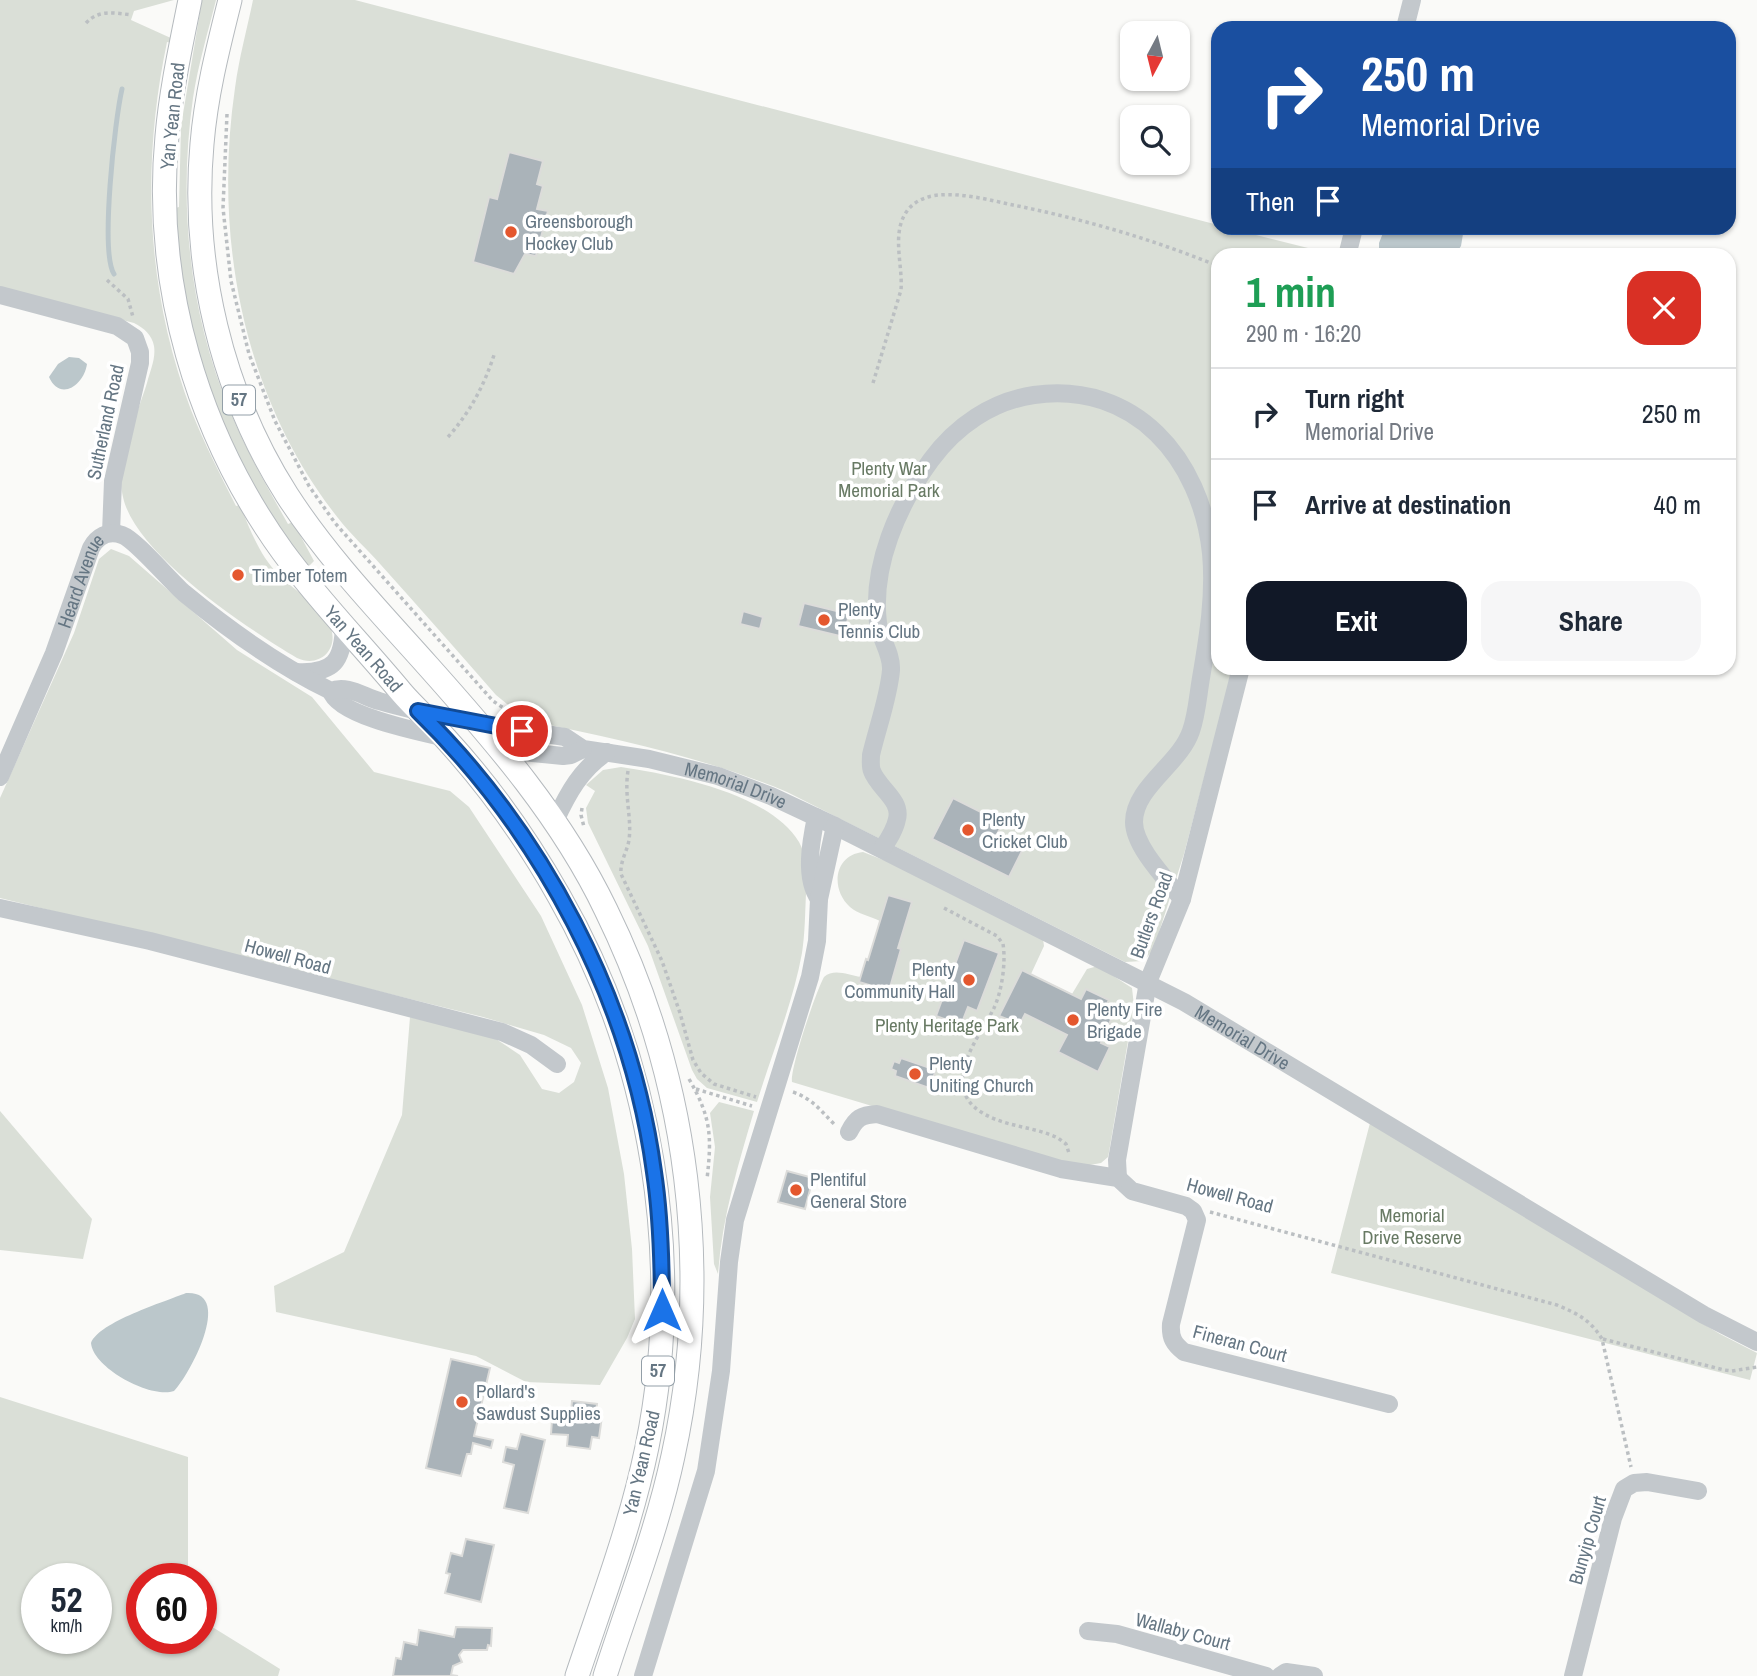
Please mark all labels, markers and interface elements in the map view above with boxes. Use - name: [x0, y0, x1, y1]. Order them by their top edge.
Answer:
- north arrow: [1120, 21, 1190, 91]
- map controls: [1120, 21, 1190, 175]
- text: 250 m: [1361, 40, 1475, 106]
- icon: right: [1246, 49, 1337, 140]
- street label: Yan Yean Road: [153, 61, 191, 171]
- text: Memorial Drive: [1361, 103, 1540, 146]
- button: search: [1120, 105, 1190, 175]
- icon: arrive: [1309, 182, 1347, 220]
- text: Then: [1246, 184, 1295, 219]
- place label: Greensborough Hockey Club: [525, 208, 633, 256]
- marker: Greensborough Hockey Club: [503, 224, 519, 240]
- text: 1 min: [1246, 264, 1336, 320]
- button: close: [1627, 271, 1701, 345]
- text: 290 m · 16:20: [1246, 318, 1361, 349]
- street label: Sutherland Road: [80, 362, 130, 482]
- text: Turn right: [1305, 381, 1404, 416]
- road number: 57: [223, 386, 255, 414]
- icon: right: [1246, 395, 1284, 433]
- text: 250 m: [1642, 396, 1701, 431]
- text: Memorial Drive: [1305, 416, 1434, 447]
- park label: Plenty War Memorial Park: [838, 455, 940, 503]
- icon: arrive: [1246, 486, 1284, 524]
- text: Arrive at destination: [1305, 487, 1511, 522]
- text: 40 m: [1654, 487, 1701, 522]
- street label: Heard Avenue: [51, 527, 109, 631]
- place label: Timber Totem: [252, 562, 348, 588]
- marker: Timber Totem: [230, 567, 246, 583]
- button: Exit: [1246, 581, 1467, 661]
- button: Share: [1481, 581, 1701, 661]
- place label: Plenty Tennis Club: [838, 596, 920, 644]
- street label: Yan Yean Road: [318, 600, 409, 698]
- marker: Plenty Tennis Club: [816, 612, 832, 628]
- pin: [492, 701, 552, 761]
- icon: arrive: [503, 712, 541, 750]
- street label: Memorial Drive: [682, 755, 791, 815]
- place label: Plenty Cricket Club: [982, 806, 1068, 854]
- marker: Plenty Cricket Club: [960, 822, 976, 838]
- street label: Butlers Road: [1123, 868, 1179, 962]
- street label: Howell Road: [242, 932, 334, 980]
- place label: Plenty Community Hall: [844, 956, 955, 1004]
- marker: Plenty Community Hall: [961, 972, 977, 988]
- place label: Plenty Fire Brigade: [1087, 996, 1162, 1044]
- street label: Memorial Drive: [1190, 999, 1295, 1076]
- park label: Plenty Heritage Park: [875, 1012, 1019, 1038]
- marker: Plenty Fire Brigade: [1065, 1012, 1081, 1028]
- place label: Plenty Uniting Church: [929, 1050, 1034, 1098]
- marker: Plenty Uniting Church: [907, 1066, 923, 1082]
- place label: Plentiful General Store: [810, 1166, 907, 1214]
- street label: Howell Road: [1184, 1171, 1276, 1219]
- marker: Plentiful General Store: [788, 1182, 804, 1198]
- park label: Memorial Drive Reserve: [1362, 1202, 1462, 1250]
- position arrow: [625, 1273, 699, 1347]
- street label: Fineran Court: [1190, 1318, 1290, 1368]
- road number: 57: [642, 1356, 674, 1386]
- place label: Pollard's Sawdust Supplies: [476, 1378, 601, 1426]
- marker: Pollard's Sawdust Supplies: [454, 1394, 470, 1410]
- street label: Yan Yean Road: [616, 1408, 666, 1518]
- street label: Bunyip Court: [1562, 1492, 1612, 1587]
- speed limit sign: 60: [126, 1563, 217, 1654]
- text: 52: [51, 1576, 82, 1623]
- street label: Wallaby Court: [1133, 1606, 1234, 1656]
- text: km/h: [51, 1613, 83, 1638]

